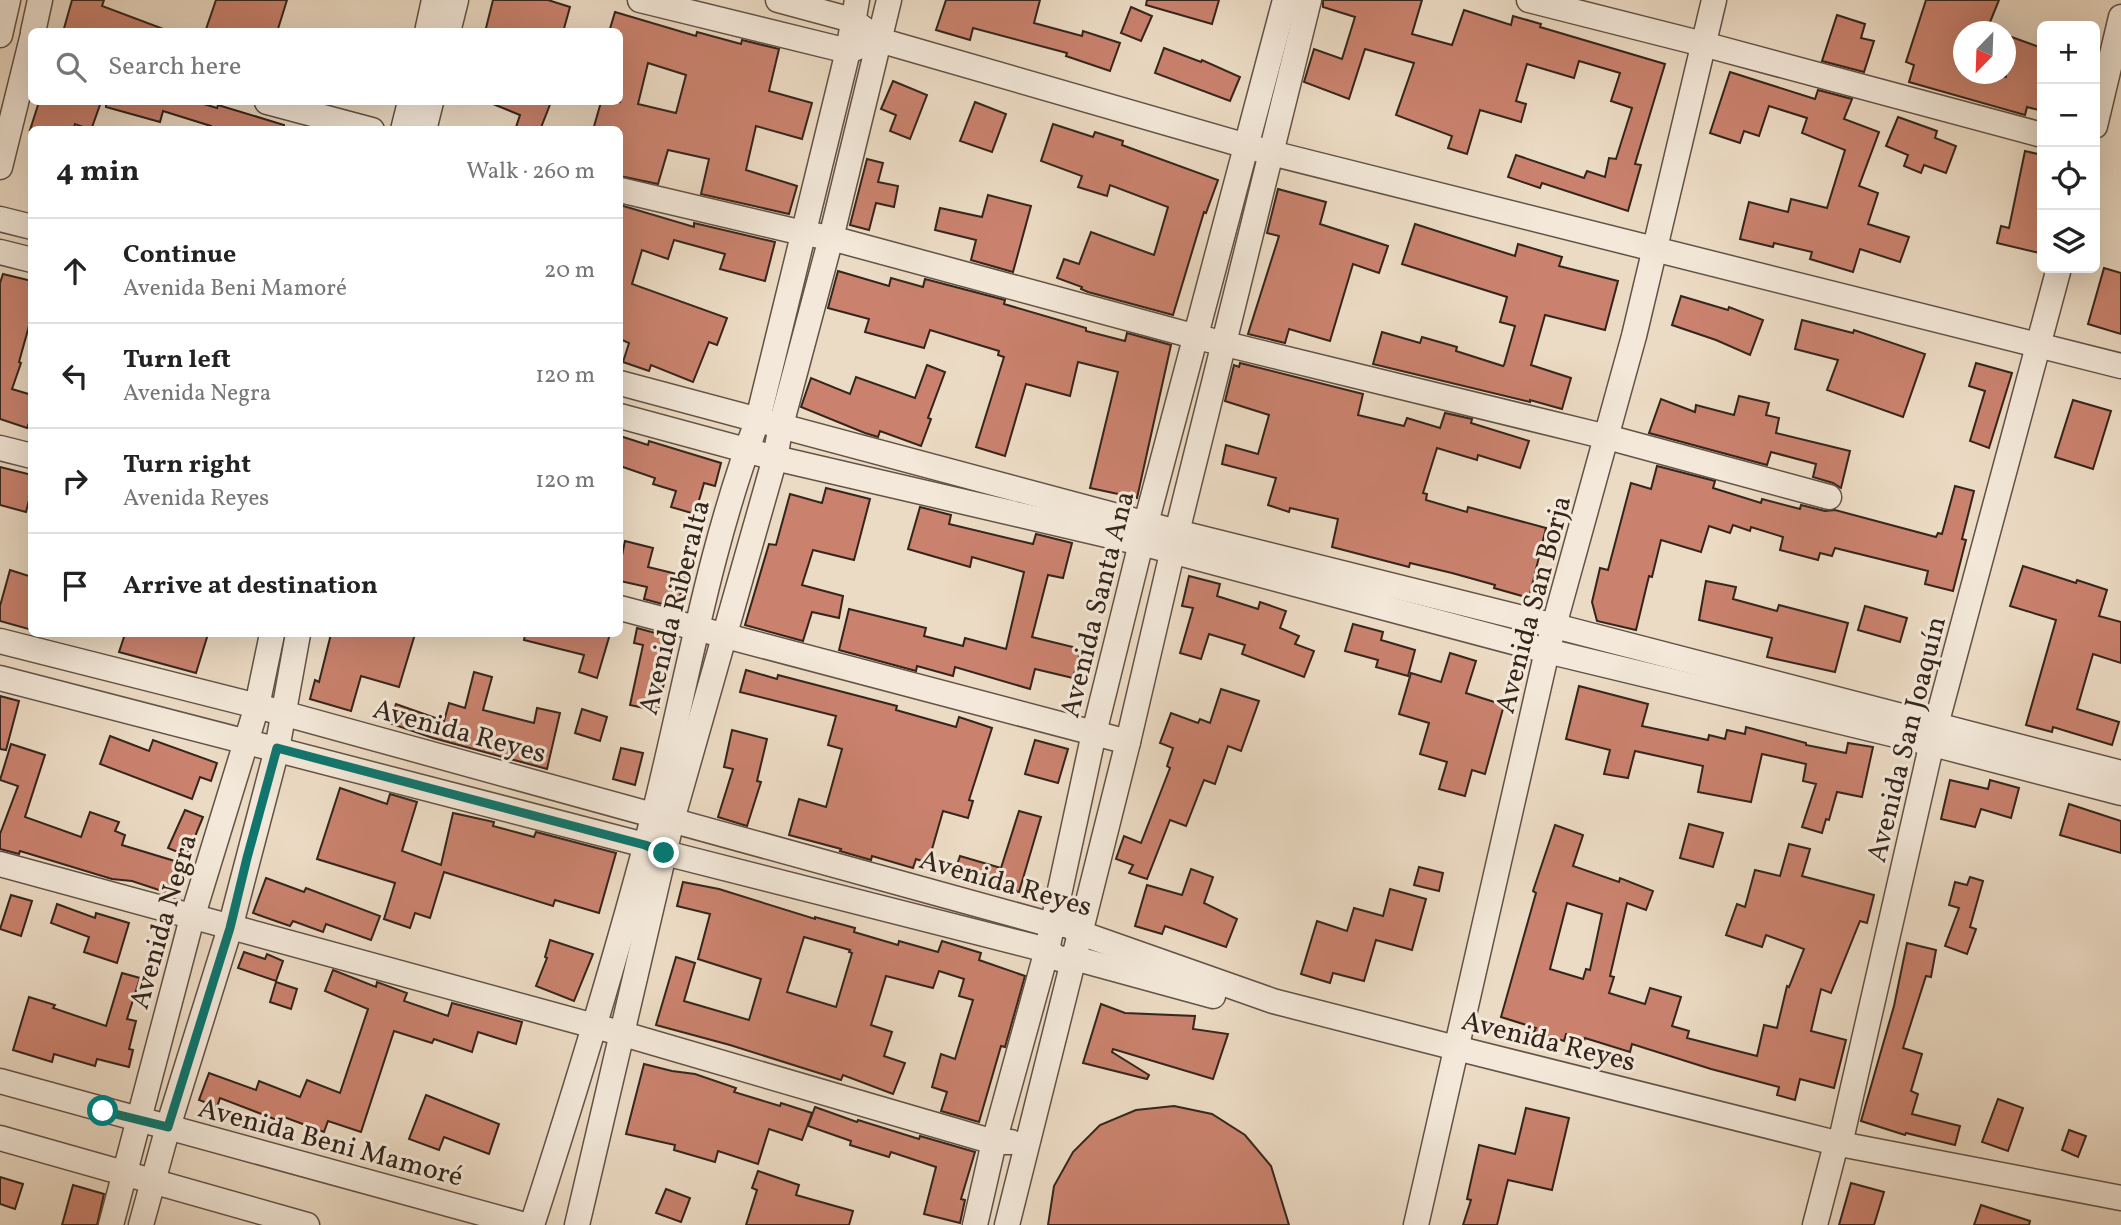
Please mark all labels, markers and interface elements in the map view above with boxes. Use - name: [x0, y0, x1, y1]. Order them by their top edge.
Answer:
- north arrow: [1953, 21, 2016, 84]
- map controls: [2037, 21, 2100, 273]
- button: +: [2037, 21, 2100, 84]
- search box: [28, 28, 623, 105]
- icon: search: [52, 48, 90, 86]
- text: Search here: [108, 49, 241, 85]
- button: −: [2037, 84, 2100, 147]
- button: locate: [2037, 147, 2100, 210]
- text: 4 min: [56, 151, 140, 193]
- text: Walk · 260 m: [466, 156, 595, 188]
- button: layers: [2037, 210, 2100, 273]
- text: Continue: [123, 237, 236, 273]
- icon: ahead: [56, 252, 94, 290]
- text: 20 m: [544, 255, 595, 287]
- text: Avenida Beni Mamoré: [123, 273, 347, 305]
- text: Turn left: [123, 342, 231, 378]
- icon: left: [56, 357, 94, 395]
- text: 120 m: [535, 360, 595, 392]
- text: Avenida Negra: [123, 378, 271, 410]
- text: Turn right: [123, 447, 251, 483]
- icon: right: [56, 462, 94, 500]
- text: 120 m: [535, 465, 595, 497]
- text: Avenida Reyes: [123, 483, 269, 515]
- street label: Avenida Santa Ana: [1051, 487, 1145, 722]
- street label: Avenida San Borja: [1487, 491, 1582, 718]
- street label: Avenida Riberalta: [630, 496, 721, 719]
- icon: arrive: [56, 567, 94, 605]
- text: Arrive at destination: [123, 568, 378, 604]
- street label: Avenida San Joaquín: [1858, 612, 1957, 867]
- street label: Avenida Reyes: [368, 691, 550, 774]
- street label: Avenida Negra: [121, 830, 208, 1014]
- route end: [648, 837, 679, 868]
- street label: Avenida Reyes: [914, 841, 1096, 928]
- street label: Avenida Reyes: [1457, 1002, 1639, 1083]
- street label: Avenida Beni Mamoré: [194, 1089, 467, 1198]
- route start: [87, 1095, 118, 1126]

